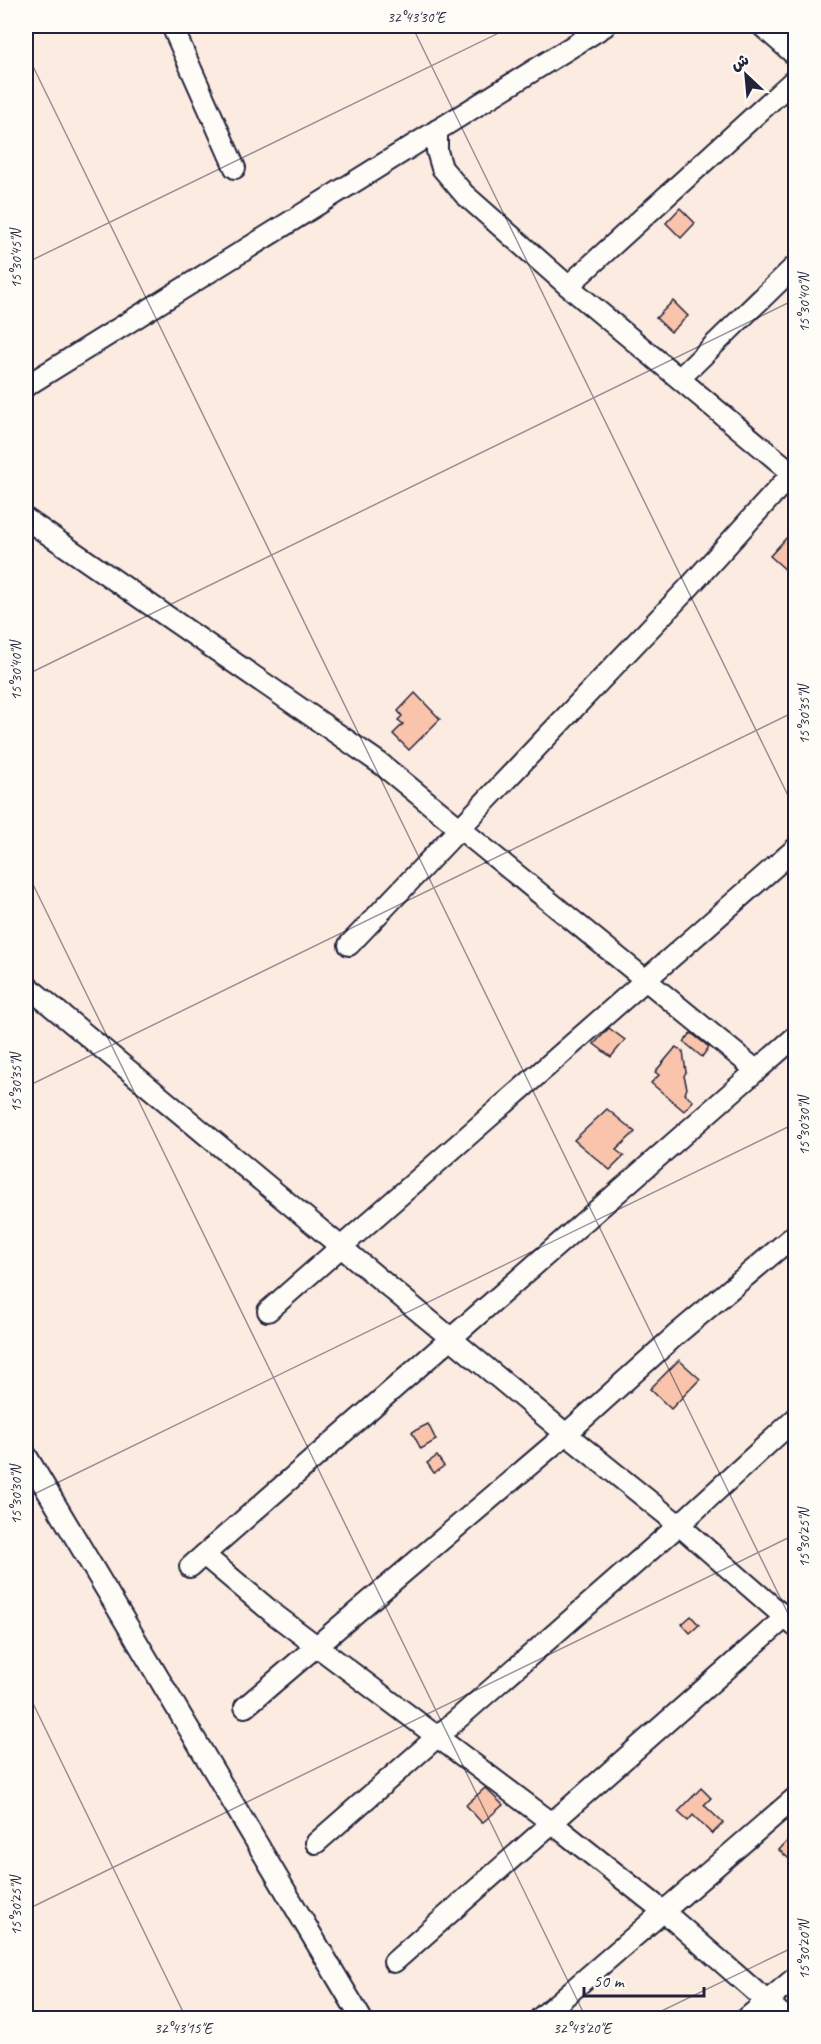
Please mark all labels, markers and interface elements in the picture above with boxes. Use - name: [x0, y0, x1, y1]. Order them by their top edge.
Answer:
- text: 32°43'30"E: [387, 8, 447, 27]
- north arrow: [716, 45, 776, 105]
- text: ش: [728, 50, 752, 75]
- text: 15°30'45"N: [7, 226, 26, 289]
- text: 15°30'40"N: [795, 270, 814, 333]
- text: 15°30'40"N: [7, 638, 26, 701]
- text: 15°30'35"N: [795, 682, 814, 745]
- text: 15°30'35"N: [7, 1050, 26, 1113]
- text: 15°30'30"N: [795, 1093, 814, 1156]
- text: 15°30'30"N: [7, 1462, 26, 1525]
- text: 15°30'25"N: [795, 1505, 814, 1568]
- text: 15°30'25"N: [7, 1873, 26, 1936]
- text: 15°30'20"N: [795, 1917, 814, 1980]
- scale bar: [584, 1960, 704, 1998]
- text: 50 m: [593, 1970, 626, 1992]
- text: 32°43'15"E: [154, 2019, 214, 2038]
- text: 32°43'20"E: [553, 2019, 613, 2038]

